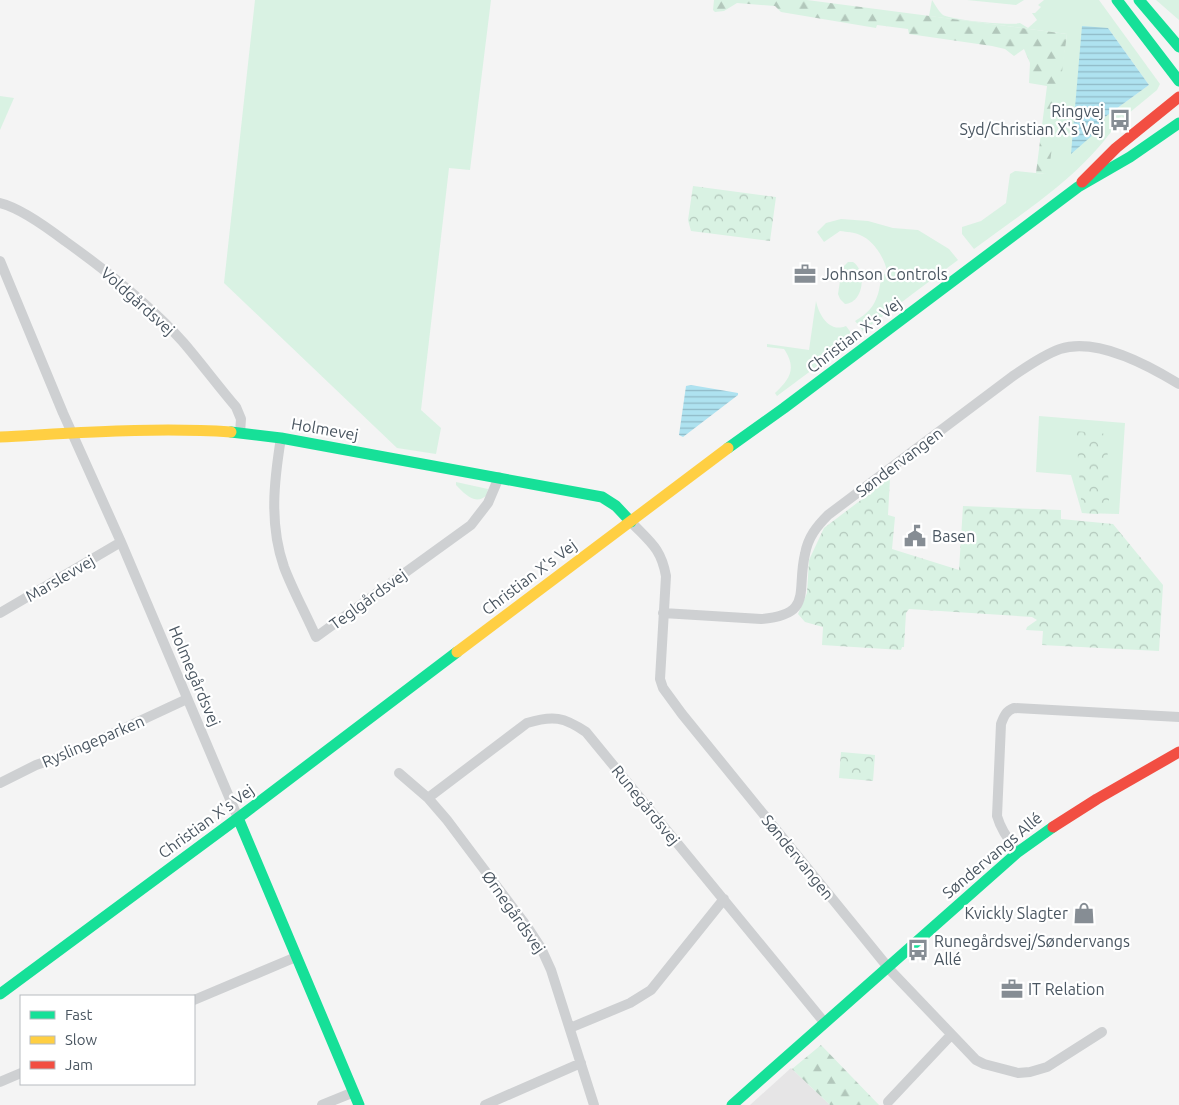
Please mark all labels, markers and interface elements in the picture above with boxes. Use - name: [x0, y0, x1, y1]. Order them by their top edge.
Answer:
- place label: Ringvej Syd/Christian X's Vej: [960, 102, 1104, 138]
- bus stop icon: Ringvej Syd/Christian X's Vej: [1107, 107, 1133, 133]
- office icon: Johnson Controls: [792, 261, 818, 287]
- street label: Voldgårdsvej: [98, 263, 178, 339]
- place label: Johnson Controls: [822, 265, 948, 283]
- street label: Christian X's Vej: [803, 294, 905, 376]
- street label: Holmevej: [290, 414, 360, 444]
- street label: Søndervangen: [852, 424, 946, 500]
- public building icon: Basen: [902, 523, 928, 549]
- place label: Basen: [932, 527, 975, 545]
- street label: Christian X's Vej: [478, 536, 580, 618]
- street label: Marslevvej: [22, 551, 98, 605]
- street label: Teglgårdsvej: [326, 565, 410, 633]
- street label: Holmegårdsvej: [166, 623, 224, 729]
- street label: Ryslingeparken: [39, 711, 147, 771]
- street label: Runegårdsvej: [608, 762, 684, 848]
- street label: Christian X's Vej: [155, 780, 257, 862]
- street label: Søndervangs Allé: [939, 808, 1045, 902]
- street label: Søndervangen: [758, 811, 838, 903]
- street label: Ørnegårdsvej: [479, 867, 549, 957]
- shop icon: Kvickly Slagter: [1071, 900, 1097, 926]
- place label: Kvickly Slagter: [964, 904, 1068, 922]
- place label: Runegårdsvej/Søndervangs Allé: [934, 932, 1130, 968]
- bus stop icon: Runegårdsvej/Søndervangs Allé: [905, 937, 931, 963]
- office icon: IT Relation: [999, 976, 1025, 1002]
- place label: IT Relation: [1028, 980, 1105, 998]
- legend: [20, 995, 195, 1085]
- text: Fast: [65, 1006, 93, 1023]
- text: Slow: [65, 1031, 98, 1048]
- text: Jam: [65, 1056, 93, 1073]

